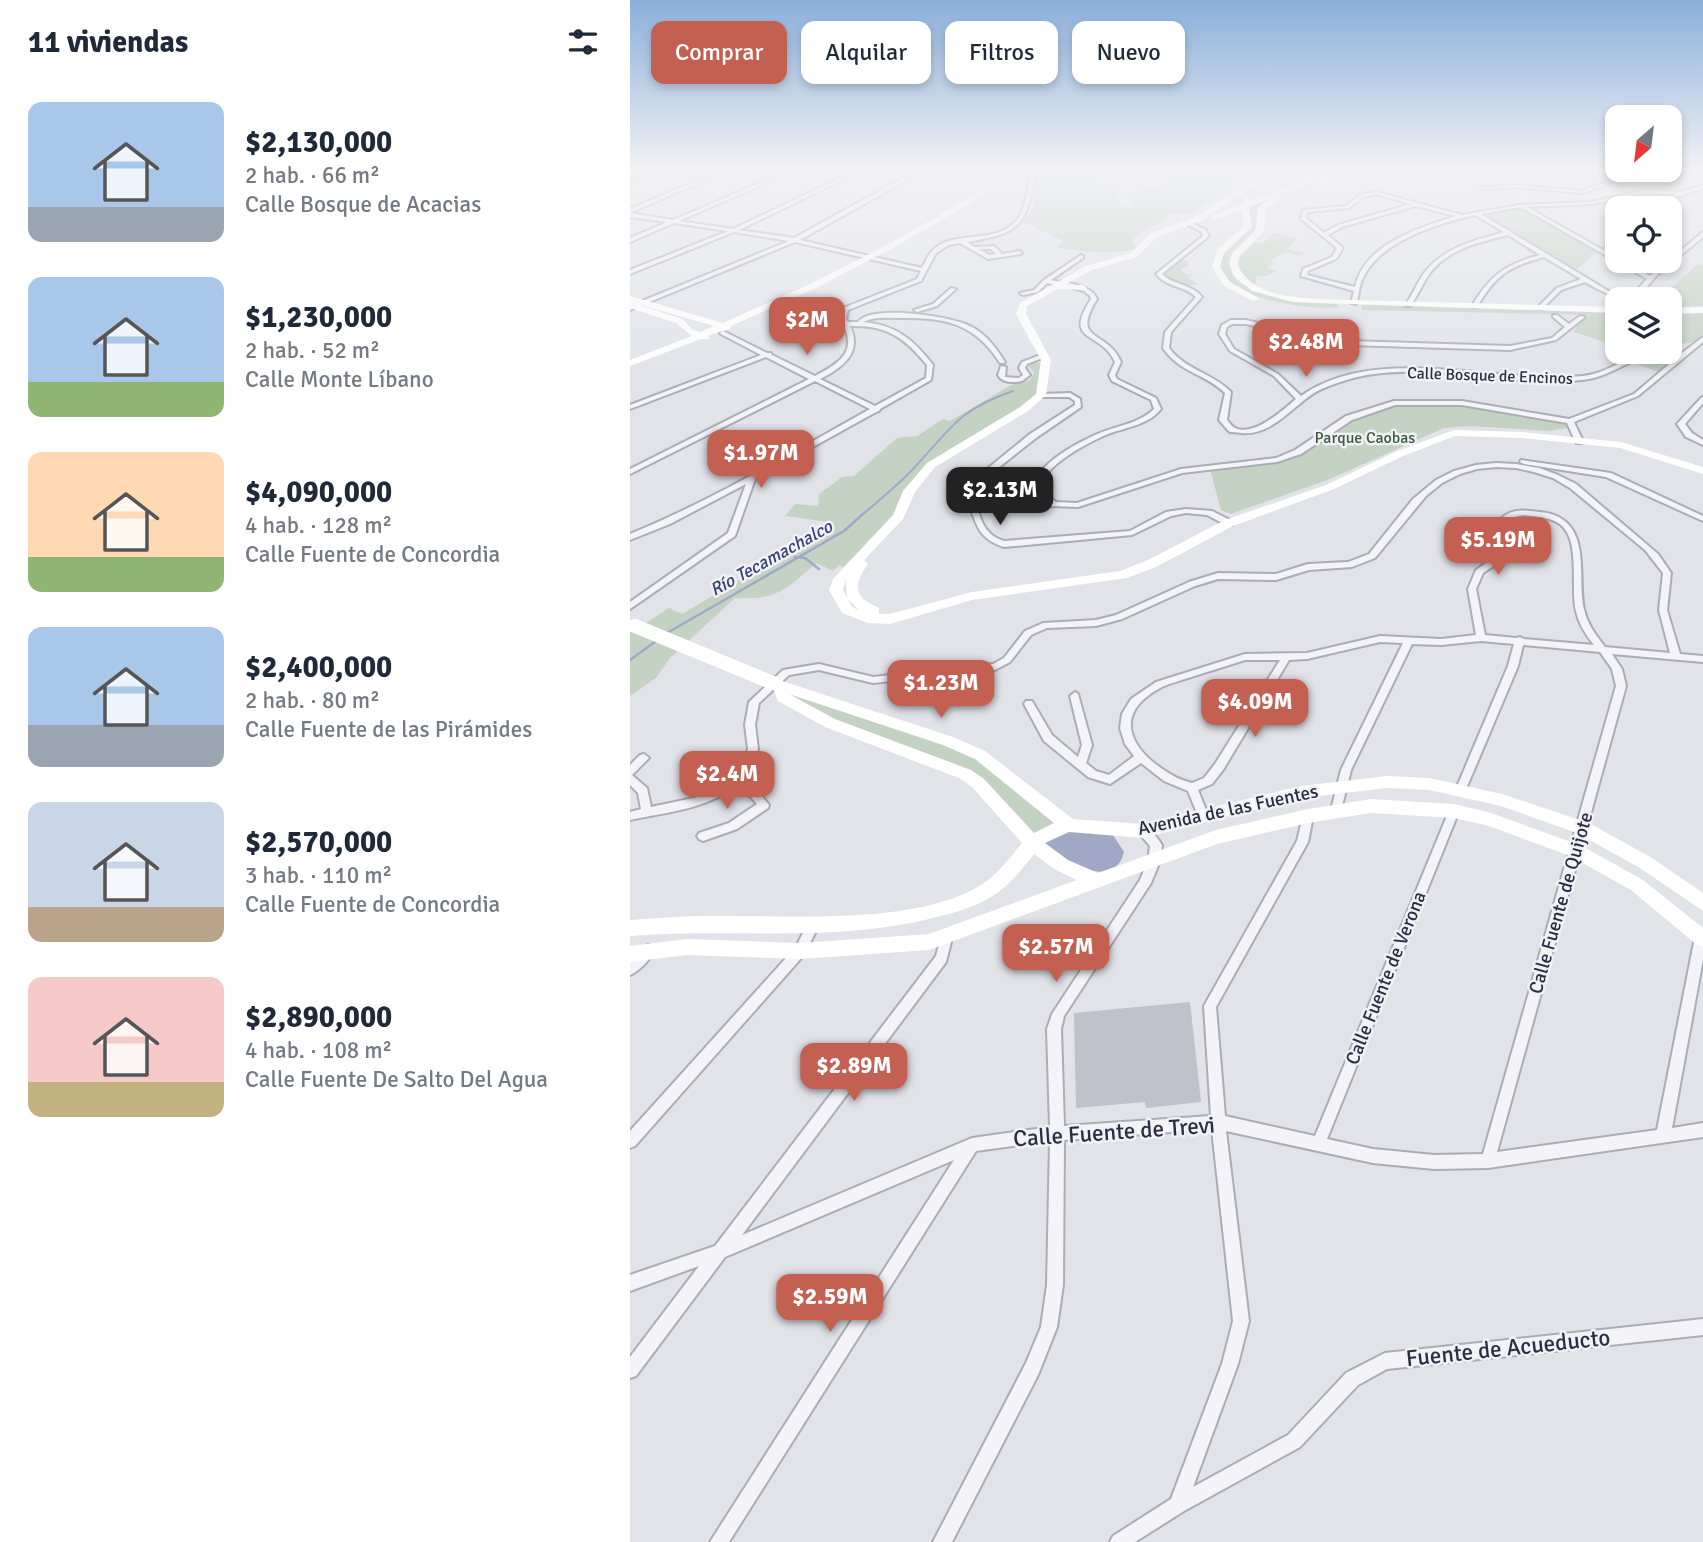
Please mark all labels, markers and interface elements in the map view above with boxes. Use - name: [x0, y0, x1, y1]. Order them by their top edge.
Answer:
- chip: Comprar: [651, 21, 787, 84]
- chip: Alquilar: [801, 21, 931, 84]
- chip: Filtros: [945, 21, 1058, 84]
- chip: Nuevo: [1072, 21, 1185, 84]
- icon: filters: [564, 23, 602, 61]
- text: 11 viviendas: [28, 24, 188, 61]
- north arrow: [1605, 105, 1682, 182]
- map controls: [1605, 105, 1682, 364]
- text: $2,130,000: [245, 124, 392, 161]
- icon: home: [84, 130, 168, 214]
- text: 2 hab. · 66 m²: [245, 161, 380, 190]
- text: Calle Bosque de Acacias: [245, 190, 481, 219]
- button: locate: [1605, 196, 1682, 273]
- button: layers: [1605, 287, 1682, 364]
- pin: $2M: [773, 298, 841, 357]
- text: $1,230,000: [245, 299, 392, 336]
- icon: home: [84, 305, 168, 389]
- text: $2M: [785, 305, 829, 334]
- pin: $2.48M: [1249, 320, 1363, 379]
- text: $2.48M: [1268, 327, 1344, 356]
- text: 2 hab. · 52 m²: [245, 336, 380, 365]
- street label: Calle Bosque de Encinos: [1407, 363, 1573, 389]
- text: Calle Monte Líbano: [245, 365, 434, 394]
- park label: Parque Caobas: [1315, 428, 1415, 448]
- pin: $1.97M: [704, 430, 818, 490]
- text: $1.97M: [723, 438, 799, 467]
- pin: $2.13M: [943, 468, 1057, 527]
- text: $4,090,000: [245, 474, 392, 511]
- text: $2.13M: [962, 475, 1038, 504]
- icon: home: [84, 480, 168, 564]
- text: 4 hab. · 128 m²: [245, 511, 392, 540]
- water label: Río Tecamachalco: [706, 514, 838, 601]
- pin: $5.19M: [1441, 518, 1555, 577]
- text: $5.19M: [1460, 525, 1536, 554]
- text: Calle Fuente de Concordia: [245, 540, 500, 569]
- text: $2,400,000: [245, 649, 392, 686]
- icon: home: [84, 655, 168, 739]
- pin: $1.23M: [884, 660, 998, 720]
- text: $1.23M: [903, 668, 979, 697]
- pin: $4.09M: [1198, 680, 1312, 739]
- text: 2 hab. · 80 m²: [245, 686, 380, 715]
- text: $4.09M: [1217, 687, 1293, 716]
- text: Calle Fuente de las Pirámides: [245, 715, 532, 744]
- pin: $2.4M: [678, 752, 776, 811]
- text: $2.4M: [695, 759, 759, 788]
- street label: Avenida de las Fuentes: [1136, 779, 1320, 841]
- street label: Calle Fuente de Quijote: [1524, 809, 1598, 997]
- text: $2,570,000: [245, 824, 392, 861]
- icon: home: [84, 830, 168, 914]
- text: 3 hab. · 110 m²: [245, 861, 392, 890]
- street label: Calle Fuente de Verona: [1340, 888, 1432, 1068]
- text: Calle Fuente de Concordia: [245, 890, 500, 919]
- pin: $2.57M: [999, 925, 1113, 984]
- text: $2.57M: [1018, 932, 1094, 961]
- text: $2,890,000: [245, 999, 392, 1036]
- icon: home: [84, 1005, 168, 1089]
- text: 4 hab. · 108 m²: [245, 1036, 392, 1065]
- pin: $2.89M: [797, 1044, 911, 1103]
- text: $2.89M: [816, 1051, 892, 1080]
- text: Calle Fuente De Salto Del Agua: [245, 1065, 548, 1094]
- street label: Calle Fuente de Trevi: [1012, 1110, 1216, 1154]
- pin: $2.59M: [773, 1274, 887, 1334]
- text: $2.59M: [792, 1282, 868, 1311]
- street label: Fuente de Acueducto: [1404, 1323, 1612, 1373]

